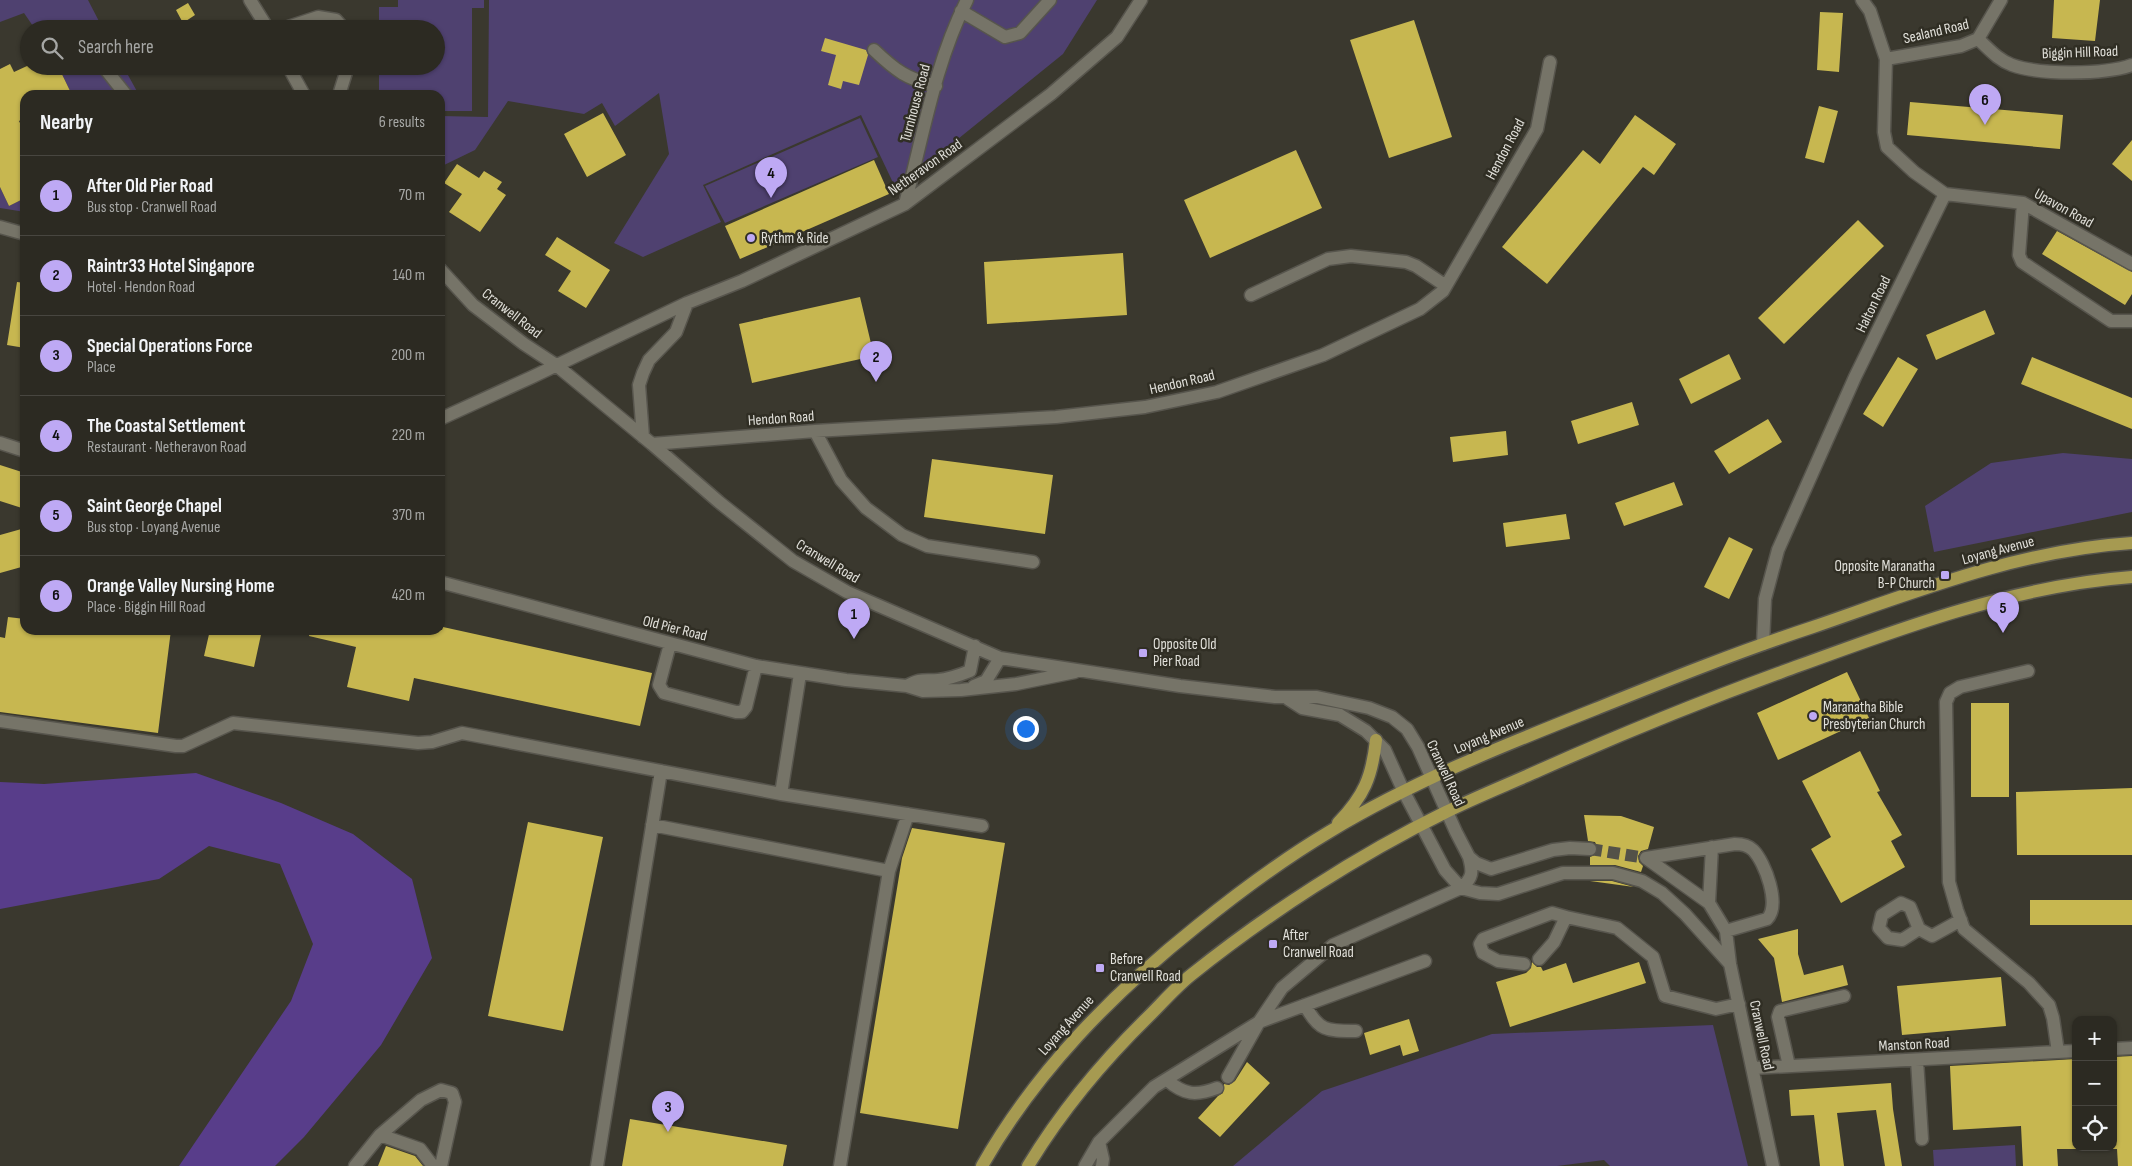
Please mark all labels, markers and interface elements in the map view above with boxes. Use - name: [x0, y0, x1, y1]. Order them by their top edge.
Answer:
- street label: Sealand Road: [1901, 15, 1971, 48]
- search box: [20, 20, 445, 75]
- icon: search: [38, 34, 66, 62]
- text: Search here: [78, 36, 154, 59]
- street label: Biggin Hill Road: [2042, 42, 2119, 63]
- street label: Turnhouse Road: [896, 62, 935, 144]
- pin: 6: [1969, 84, 2001, 125]
- text: Nearby: [40, 110, 93, 135]
- text: 6 results: [379, 113, 425, 132]
- street label: Hendon Road: [1481, 115, 1529, 183]
- street label: Netheravon Road: [885, 135, 966, 200]
- pin: 4: [755, 157, 787, 198]
- text: After Old Pier Road: [87, 175, 213, 198]
- street label: Upavon Road: [2031, 184, 2097, 233]
- text: 1: [53, 186, 59, 205]
- text: 70 m: [399, 186, 425, 205]
- text: Bus stop · Cranwell Road: [87, 198, 217, 217]
- place label: Rythm & Ride: [761, 229, 829, 248]
- marker: Rythm & Ride: [745, 232, 757, 244]
- text: Raintr33 Hotel Singapore: [87, 255, 255, 278]
- text: 2: [52, 266, 60, 285]
- text: 140 m: [393, 266, 425, 285]
- street label: Halton Road: [1852, 273, 1895, 336]
- text: Hotel · Hendon Road: [87, 278, 195, 297]
- street label: Cranwell Road: [478, 284, 545, 343]
- text: Special Operations Force: [87, 335, 253, 358]
- pin: 2: [860, 341, 892, 382]
- text: 3: [52, 346, 60, 365]
- text: 200 m: [391, 346, 425, 365]
- text: Place: [87, 358, 116, 377]
- street label: Hendon Road: [1148, 366, 1217, 399]
- street label: Hendon Road: [747, 407, 815, 430]
- text: The Coastal Settlement: [87, 415, 245, 438]
- text: 4: [52, 426, 60, 445]
- text: 220 m: [392, 426, 425, 445]
- text: Restaurant · Netheravon Road: [87, 438, 246, 457]
- text: Saint George Chapel: [87, 495, 222, 518]
- text: 5: [52, 506, 60, 525]
- text: 370 m: [392, 506, 425, 525]
- text: Bus stop · Loyang Avenue: [87, 518, 220, 537]
- street label: Loyang Avenue: [1960, 532, 2036, 569]
- street label: Cranwell Road: [792, 535, 863, 588]
- place label: Opposite Maranatha B-P Church: [1834, 557, 1935, 593]
- marker: Opposite Maranatha B-P Church: [1939, 569, 1951, 581]
- text: Orange Valley Nursing Home: [87, 575, 275, 598]
- text: 6: [52, 586, 60, 605]
- text: 420 m: [392, 586, 425, 605]
- pin: 5: [1987, 592, 2019, 633]
- text: Place · Biggin Hill Road: [87, 598, 205, 617]
- pin: 1: [838, 598, 870, 639]
- street label: Old Pier Road: [641, 611, 709, 646]
- place label: Opposite Old Pier Road: [1153, 635, 1217, 671]
- marker: Opposite Old Pier Road: [1137, 647, 1149, 659]
- place label: Maranatha Bible Presbyterian Church: [1823, 698, 1925, 734]
- marker: Maranatha Bible Presbyterian Church: [1807, 710, 1819, 722]
- street label: Loyang Avenue: [1451, 712, 1527, 759]
- your location: [1013, 716, 1039, 742]
- street label: Cranwell Road: [1422, 737, 1469, 809]
- place label: After Cranwell Road: [1282, 926, 1354, 962]
- marker: After Cranwell Road: [1267, 938, 1279, 950]
- place label: Before Cranwell Road: [1110, 950, 1181, 986]
- marker: Before Cranwell Road: [1094, 962, 1106, 974]
- street label: Loyang Avenue: [1034, 991, 1098, 1059]
- street label: Cranwell Road: [1745, 998, 1778, 1072]
- map controls: [2072, 1016, 2117, 1151]
- button: +: [2072, 1016, 2117, 1061]
- street label: Manston Road: [1878, 1033, 1950, 1056]
- button: −: [2072, 1061, 2117, 1106]
- pin: 3: [652, 1091, 684, 1132]
- button: locate: [2072, 1106, 2117, 1151]

